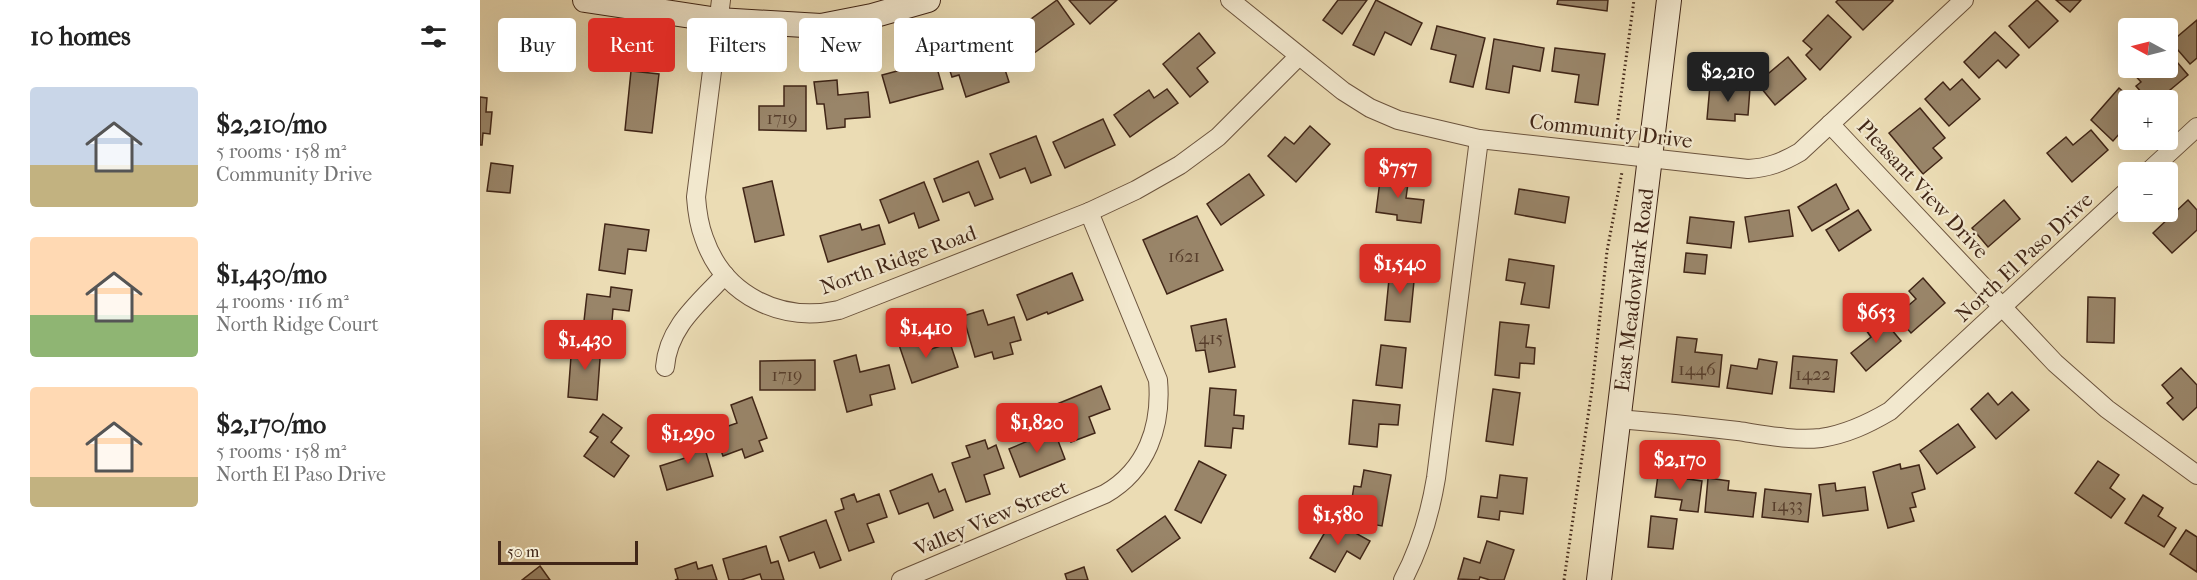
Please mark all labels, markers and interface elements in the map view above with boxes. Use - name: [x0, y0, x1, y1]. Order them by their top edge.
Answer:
- chip: Buy: [498, 18, 576, 72]
- chip: Rent: [588, 18, 675, 72]
- chip: Filters: [687, 18, 787, 72]
- chip: New: [799, 18, 882, 72]
- chip: Apartment: [894, 18, 1035, 72]
- north arrow: [2118, 18, 2178, 78]
- map controls: [2118, 18, 2178, 222]
- icon: filters: [417, 20, 450, 53]
- text: 10 homes: [30, 21, 131, 52]
- pin: $2,210: [1679, 52, 1777, 103]
- text: $2,210: [1701, 60, 1755, 83]
- button: +: [2118, 90, 2178, 150]
- house number: 1719: [767, 108, 797, 129]
- text: $2,210/mo: [216, 109, 327, 140]
- street label: Community Drive: [1528, 109, 1694, 153]
- icon: home: [78, 111, 150, 183]
- street label: Pleasant View Drive: [1852, 115, 1994, 263]
- text: 5 rooms · 158 m²: [216, 140, 346, 163]
- pin: $757: [1362, 148, 1434, 199]
- text: $757: [1379, 156, 1417, 179]
- button: −: [2118, 162, 2178, 222]
- text: Community Drive: [216, 163, 372, 186]
- street label: East Meadowlark Road: [1610, 186, 1658, 393]
- street label: North El Paso Drive: [1951, 187, 2097, 327]
- street label: North Ridge Road: [817, 220, 980, 299]
- pin: $1,540: [1351, 244, 1449, 295]
- house number: 1621: [1168, 246, 1200, 267]
- text: $1,540: [1374, 252, 1426, 275]
- text: $1,430/mo: [216, 259, 327, 290]
- icon: home: [78, 261, 150, 333]
- text: 4 rooms · 116 m²: [216, 290, 349, 313]
- pin: $653: [1840, 293, 1912, 344]
- text: $653: [1857, 301, 1895, 324]
- pin: $1,410: [877, 308, 975, 359]
- text: North Ridge Court: [216, 313, 379, 336]
- text: $1,410: [900, 316, 952, 339]
- pin: $1,430: [536, 320, 634, 371]
- text: $1,430: [558, 328, 612, 351]
- house number: 415: [1199, 328, 1224, 349]
- house number: 1446: [1678, 359, 1716, 380]
- house number: 1422: [1795, 364, 1831, 385]
- house number: 1719: [772, 365, 802, 386]
- pin: $1,820: [988, 403, 1086, 454]
- text: $2,170/mo: [216, 409, 326, 440]
- icon: home: [78, 411, 150, 483]
- text: $1,820: [1010, 411, 1064, 434]
- pin: $1,290: [639, 414, 737, 465]
- text: $1,290: [661, 422, 715, 445]
- text: 5 rooms · 158 m²: [216, 440, 346, 463]
- pin: $2,170: [1631, 440, 1729, 491]
- text: $2,170: [1653, 448, 1707, 471]
- text: North El Paso Drive: [216, 463, 386, 486]
- street label: Valley View Street: [910, 475, 1072, 562]
- pin: $1,580: [1289, 495, 1387, 546]
- house number: 1433: [1771, 495, 1803, 516]
- text: $1,580: [1312, 503, 1364, 526]
- scale bar: [498, 538, 638, 566]
- text: 50 m: [507, 542, 539, 561]

